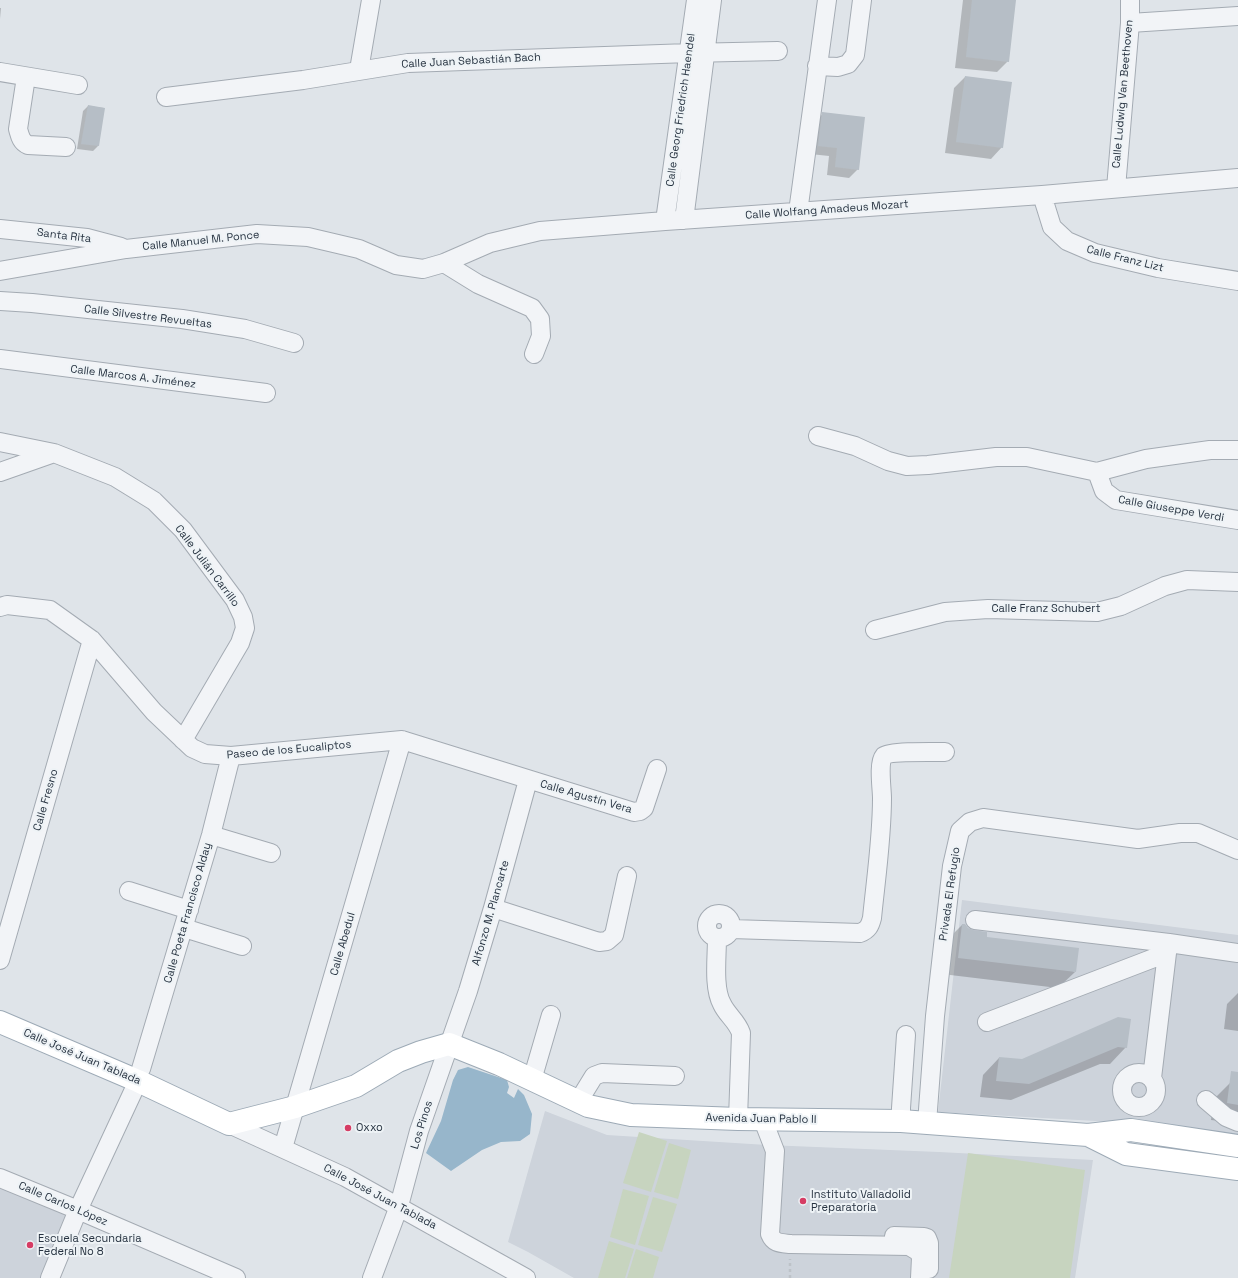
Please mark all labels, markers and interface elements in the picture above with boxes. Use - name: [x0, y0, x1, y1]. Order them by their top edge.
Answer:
- street label: Calle Ludwig Van Beethoven: [1110, 19, 1136, 169]
- street label: Calle Georg Friedrich Haendel: [664, 32, 698, 188]
- street label: Calle Juan Sebastián Bach: [401, 51, 541, 71]
- street label: Calle Wolfang Amadeus Mozart: [745, 198, 909, 222]
- street label: Santa Rita: [36, 226, 92, 246]
- street label: Calle Manuel M. Ponce: [142, 228, 260, 254]
- street label: Calle Franz Lizt: [1085, 243, 1165, 275]
- street label: Calle Silvestre Revueltas: [83, 303, 213, 331]
- street label: Calle Marcos A. Jiménez: [69, 363, 197, 391]
- street label: Calle Giuseppe Verdi: [1117, 493, 1225, 525]
- street label: Calle Julián Carrillo: [172, 523, 242, 609]
- street label: Calle Franz Schubert: [991, 602, 1101, 616]
- street label: Paseo de los Eucaliptos: [226, 738, 352, 762]
- street label: Calle Fresno: [31, 767, 61, 833]
- street label: Calle Agustín Vera: [539, 778, 633, 816]
- street label: Calle Poeta Francisco Alday: [162, 841, 214, 985]
- street label: Privada El Refugio: [937, 846, 963, 942]
- street label: Alfonzo M. Plancarte: [470, 859, 512, 967]
- street label: Calle Abedul: [328, 911, 358, 977]
- street label: Calle José Juan Tablada: [21, 1026, 143, 1088]
- street label: Los Pinos: [408, 1099, 436, 1151]
- street label: Avenida Juan Pablo II: [705, 1111, 817, 1127]
- place label: Oxxo: [356, 1121, 383, 1135]
- marker: Oxxo: [343, 1123, 353, 1133]
- street label: Calle José Juan Tablada: [321, 1162, 439, 1232]
- street label: Calle Carlos López: [16, 1179, 110, 1229]
- place label: Instituto Valladolid Preparatoria: [811, 1188, 911, 1214]
- marker: Instituto Valladolid Preparatoria: [798, 1196, 808, 1206]
- place label: Escuela Secundaria Federal No 8: [38, 1232, 142, 1258]
- marker: Escuela Secundaria Federal No 8: [25, 1240, 35, 1250]

